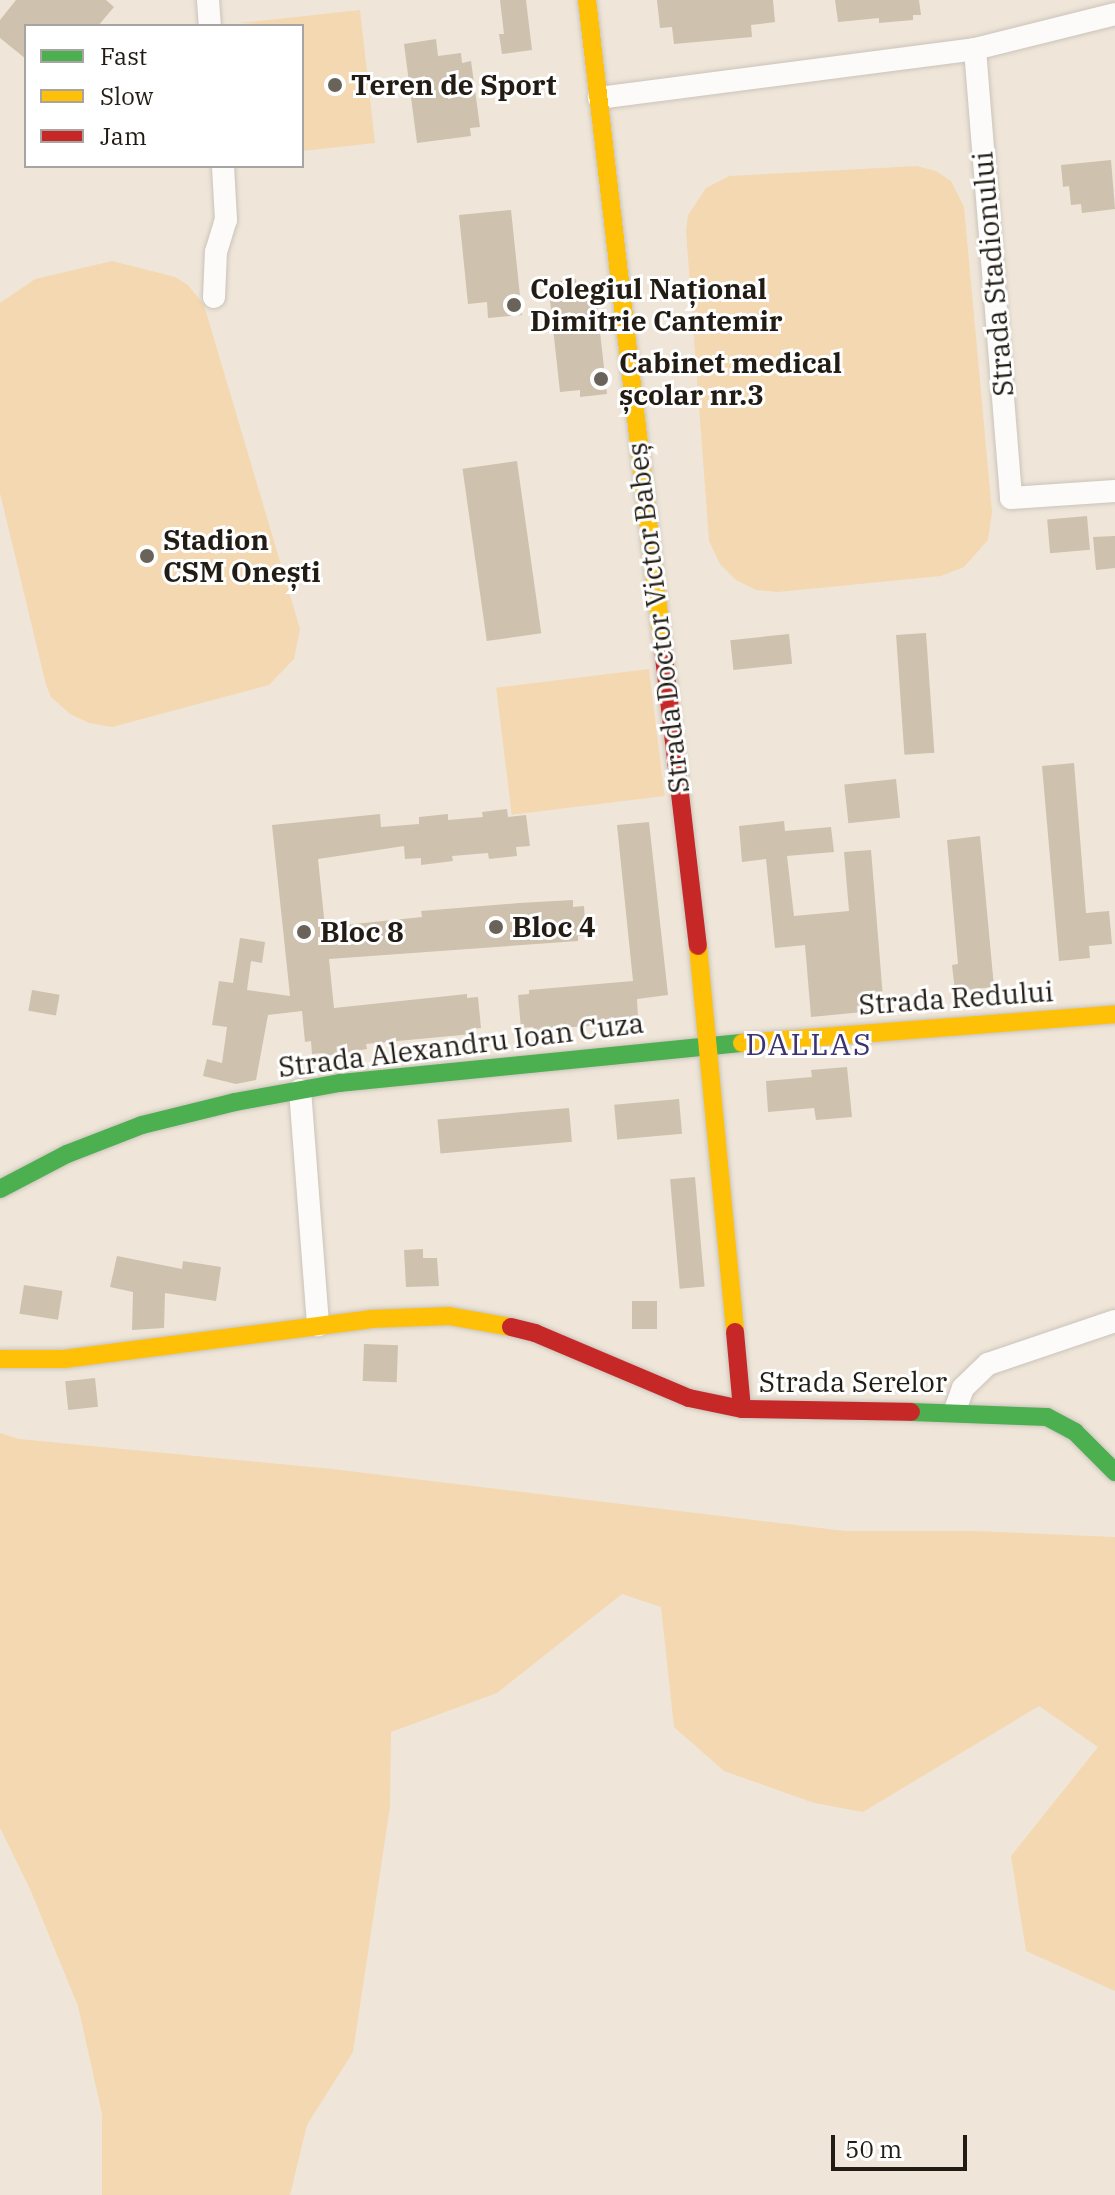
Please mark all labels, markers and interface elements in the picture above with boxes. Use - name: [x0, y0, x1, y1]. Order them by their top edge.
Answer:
- legend: [24, 24, 304, 168]
- text: Fast: [100, 40, 147, 72]
- place label: Teren de Sport: [351, 68, 556, 102]
- marker: Teren de Sport: [326, 76, 344, 94]
- text: Slow: [100, 80, 153, 112]
- text: Jam: [100, 120, 147, 152]
- street label: Strada Stadionului: [966, 150, 1020, 398]
- place label: Colegiul Național Dimitrie Cantemir: [530, 272, 783, 338]
- marker: Colegiul Național Dimitrie Cantemir: [505, 296, 523, 314]
- place label: Cabinet medical școlar nr.3: [619, 346, 842, 412]
- marker: Cabinet medical școlar nr.3: [590, 368, 612, 390]
- street label: Strada Doctor Victor Babeș: [620, 441, 696, 795]
- place label: Stadion CSM Onești: [163, 523, 321, 589]
- marker: Stadion CSM Onești: [138, 547, 156, 565]
- place label: Bloc 4: [512, 910, 596, 944]
- place label: Bloc 8: [320, 915, 404, 949]
- marker: Bloc 4: [487, 918, 505, 936]
- marker: Bloc 8: [295, 923, 313, 941]
- street label: Strada Redului: [857, 974, 1055, 1022]
- street label: Strada Alexandru Ioan Cuza: [276, 1006, 646, 1084]
- district label: DALLAS: [745, 1026, 873, 1062]
- street label: Strada Serelor: [759, 1365, 947, 1399]
- scale bar: [835, 2119, 971, 2169]
- text: 50 m: [845, 2133, 902, 2165]

